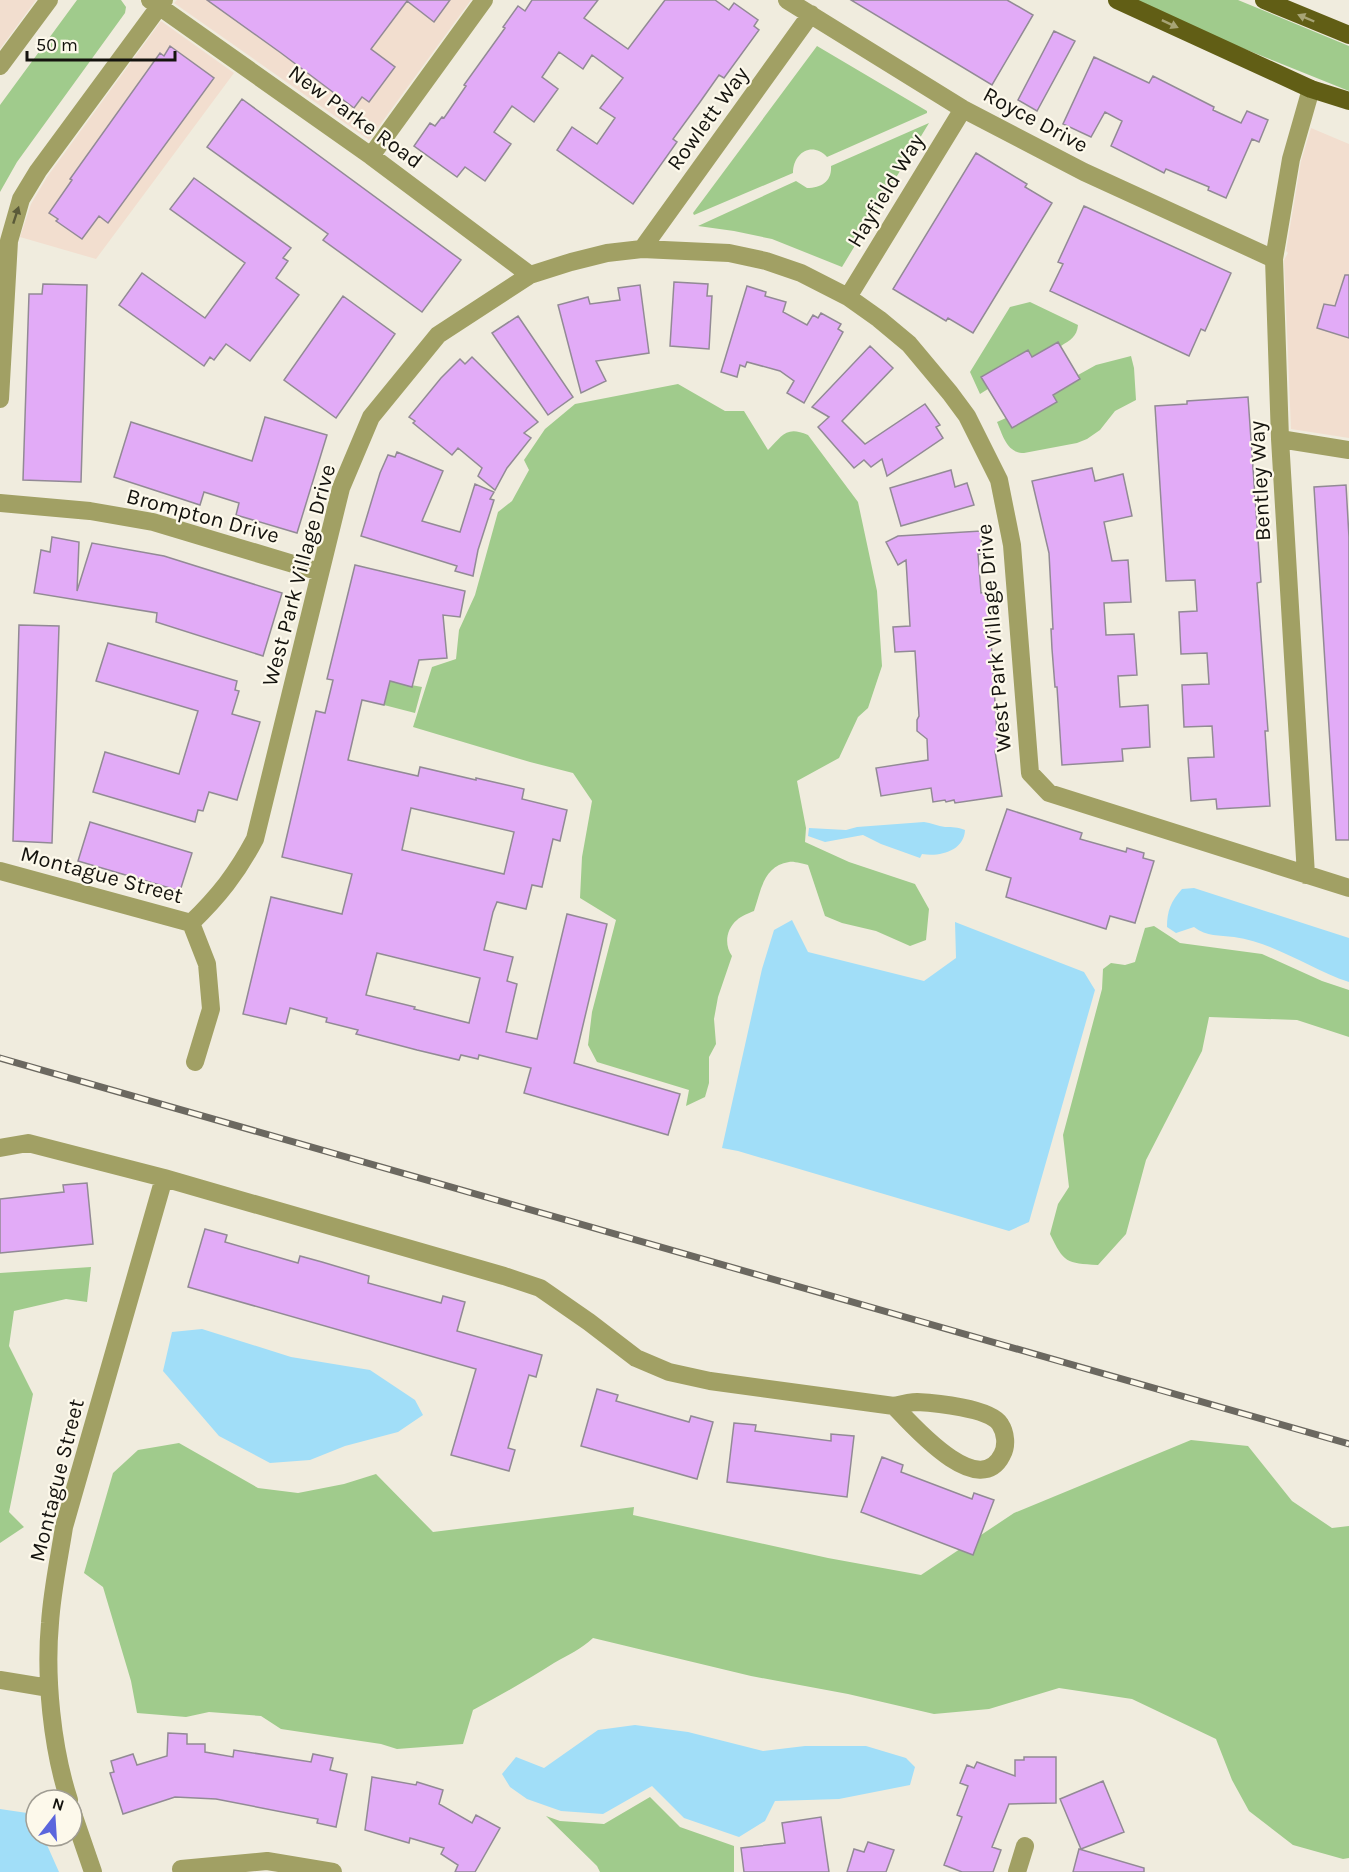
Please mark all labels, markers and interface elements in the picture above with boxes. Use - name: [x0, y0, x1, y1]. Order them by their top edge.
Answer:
- one-way arrow: [1297, 13, 1315, 23]
- one-way arrow: [1162, 20, 1179, 29]
- scale bar: [27, 24, 176, 62]
- text: 50 m: [36, 34, 78, 56]
- street label: New Parke Road: [283, 59, 427, 174]
- street label: Rowlett Way: [661, 62, 754, 176]
- street label: Royce Drive: [979, 81, 1092, 158]
- street label: Hayfield Way: [842, 129, 930, 252]
- one-way arrow: [12, 206, 21, 224]
- street label: Bentley Way: [1244, 420, 1276, 542]
- street label: West Park Village Drive: [257, 461, 341, 689]
- street label: Brompton Drive: [123, 483, 282, 549]
- street label: West Park Village Drive: [971, 523, 1017, 753]
- street label: Montague Street: [18, 841, 186, 909]
- street label: Montague Street: [24, 1396, 90, 1564]
- north arrow: [24, 1788, 84, 1848]
- text: N: [50, 1793, 67, 1815]

